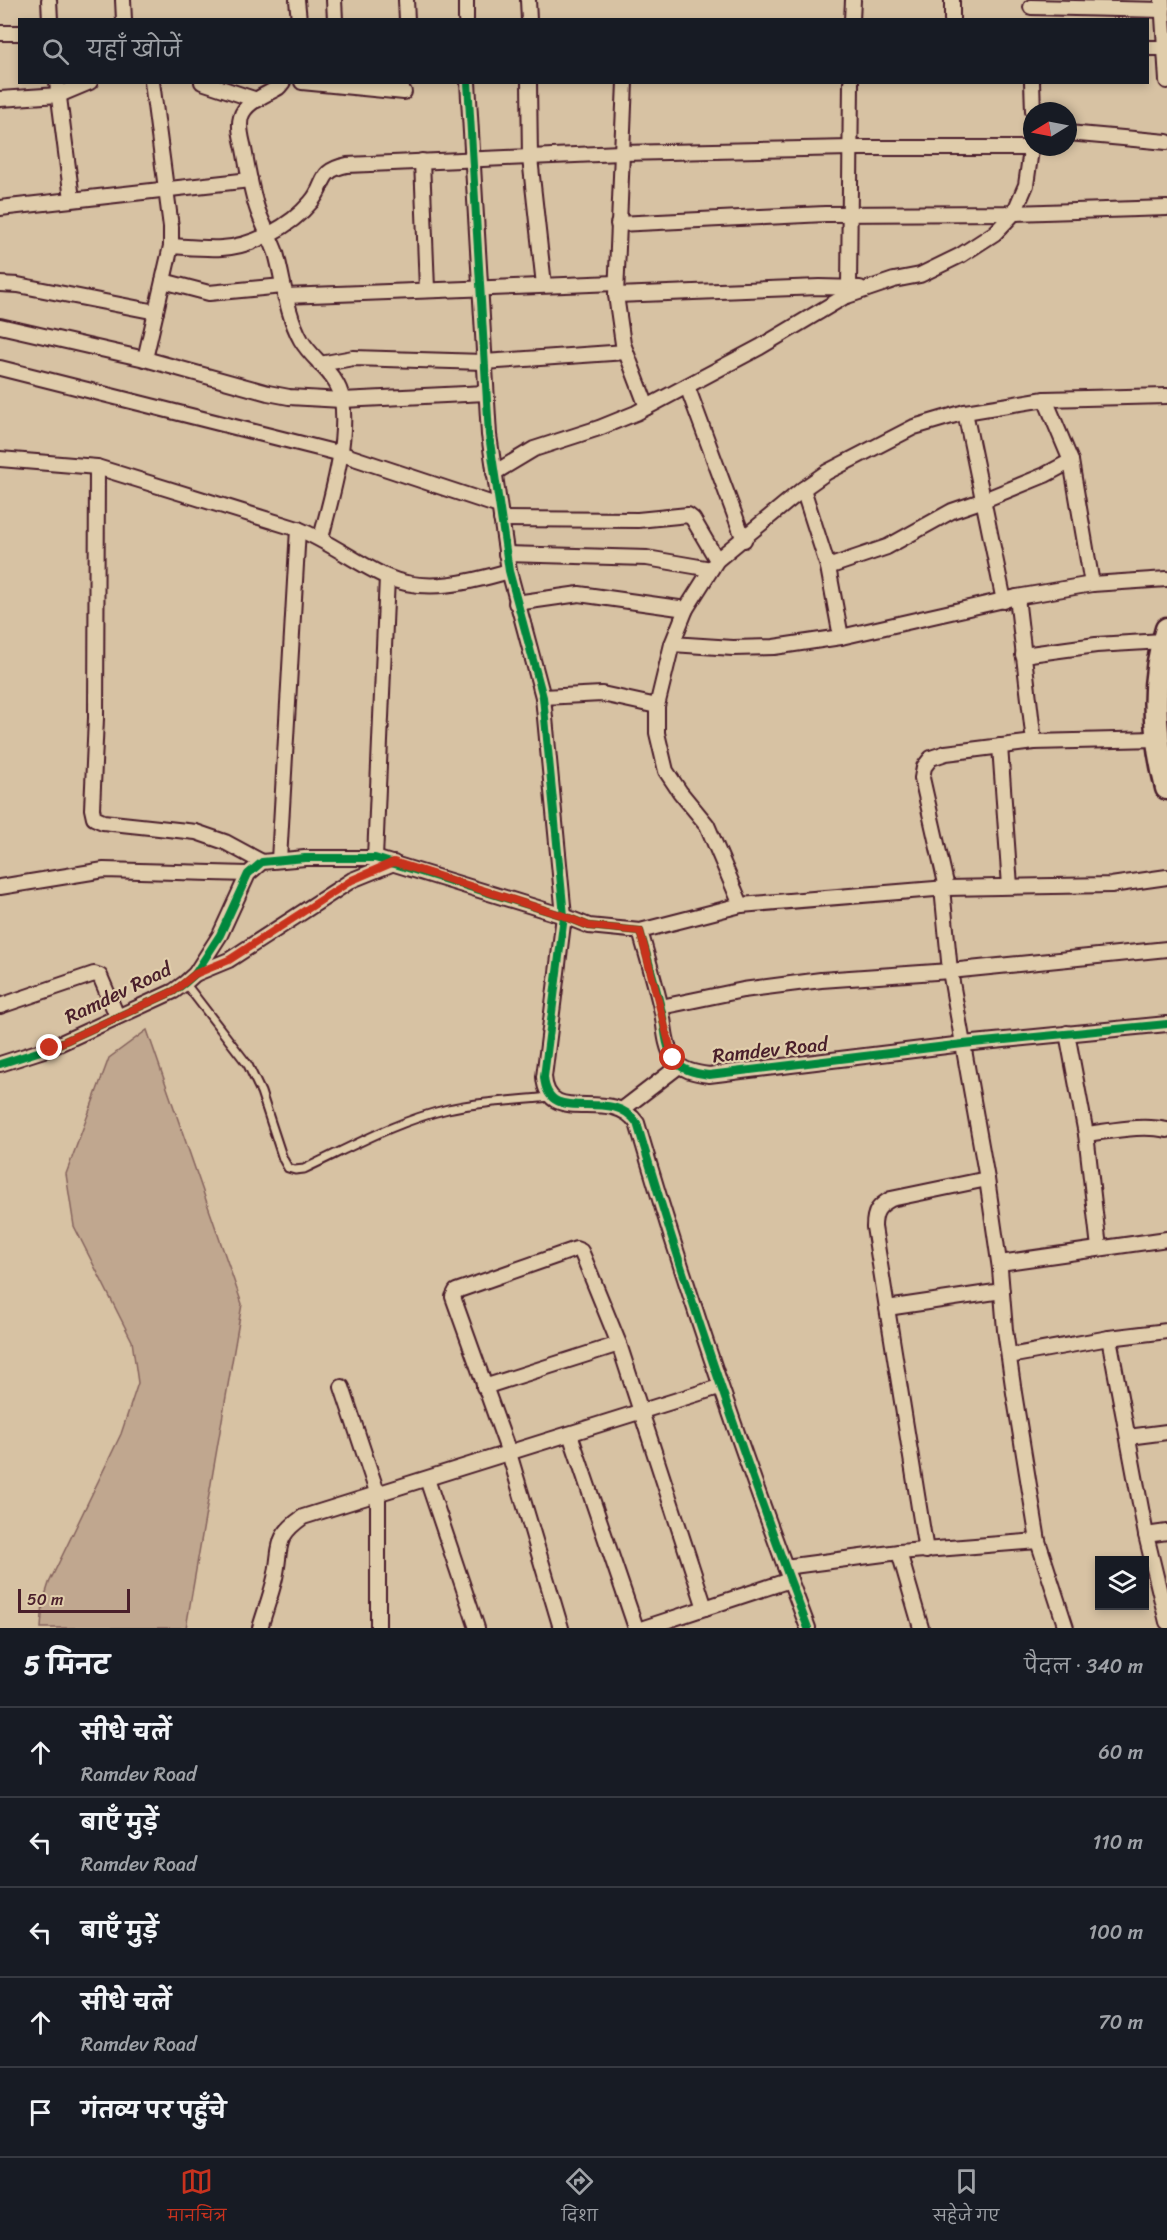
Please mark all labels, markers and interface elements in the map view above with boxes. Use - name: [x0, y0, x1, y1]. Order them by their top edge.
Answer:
- search box: [18, 18, 1149, 84]
- text: यहाँ खोजें: [87, 30, 182, 69]
- icon: search: [39, 35, 72, 68]
- north arrow: [1023, 102, 1077, 156]
- street label: Ramdev Road: [58, 951, 179, 1034]
- street label: Ramdev Road: [711, 1026, 831, 1073]
- route end: [36, 1034, 62, 1060]
- route start: [659, 1044, 685, 1070]
- map controls: [1095, 1556, 1149, 1610]
- button: layers: [1095, 1556, 1149, 1610]
- text: 50 m: [27, 1585, 63, 1614]
- scale bar: [18, 1586, 130, 1614]
- text: 5 मिनट: [24, 1642, 110, 1688]
- text: पैदल · 340 m: [1024, 1649, 1143, 1684]
- text: सीधे चलें: [81, 1713, 171, 1752]
- text: 60 m: [1098, 1735, 1143, 1770]
- icon: ahead: [24, 1736, 57, 1769]
- text: Ramdev Road: [81, 1757, 196, 1792]
- text: बाएँ मुड़ें: [81, 1803, 158, 1842]
- text: 110 m: [1093, 1825, 1143, 1860]
- icon: left: [24, 1826, 57, 1859]
- text: Ramdev Road: [81, 1847, 196, 1882]
- text: बाएँ मुड़ें: [81, 1911, 158, 1950]
- text: 100 m: [1089, 1915, 1143, 1950]
- icon: left: [24, 1916, 57, 1949]
- text: सीधे चलें: [81, 1983, 171, 2022]
- text: 70 m: [1098, 2005, 1143, 2040]
- icon: ahead: [24, 2006, 57, 2039]
- text: Ramdev Road: [81, 2027, 196, 2062]
- text: गंतव्य पर पहुँचे: [81, 2091, 226, 2130]
- icon: arrive: [24, 2096, 57, 2129]
- tab: मानचित्र: [168, 2165, 226, 2233]
- tab: दिशा: [561, 2165, 598, 2233]
- tab: सहेजे गए: [933, 2165, 999, 2233]

